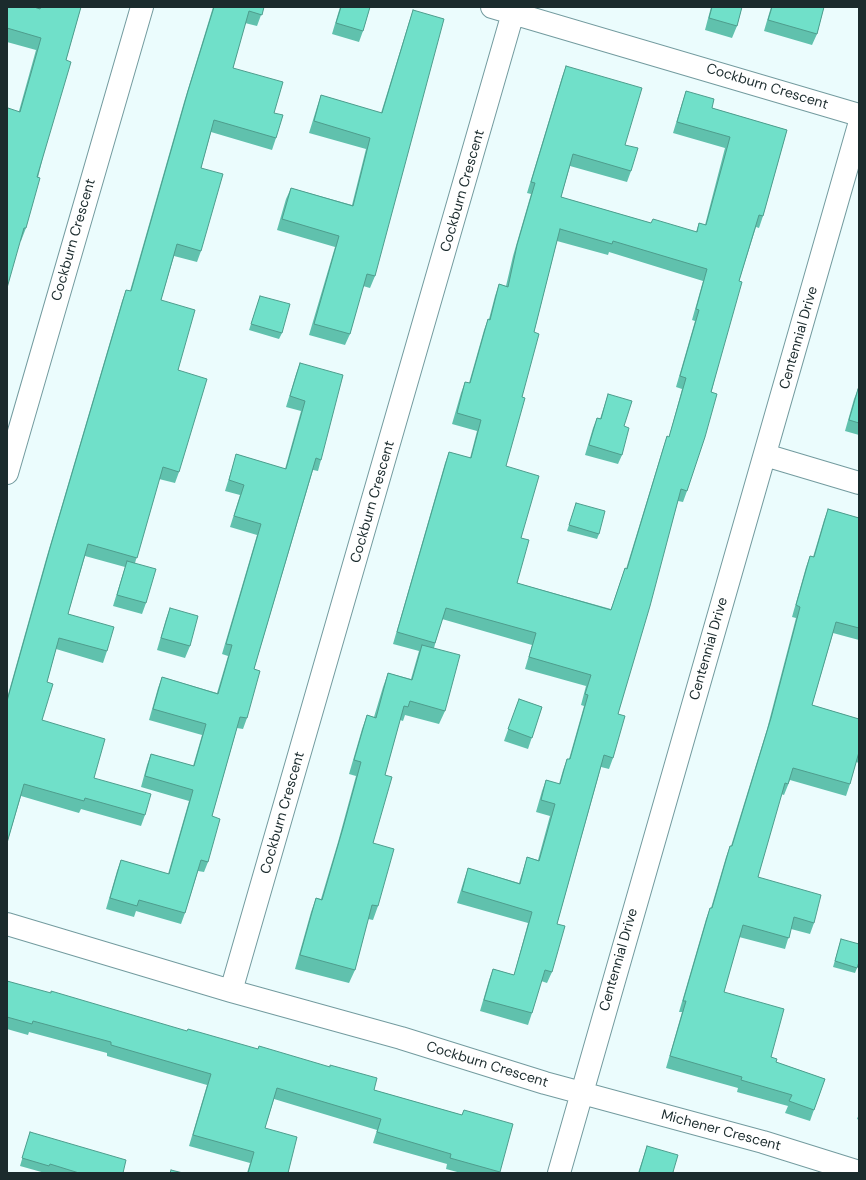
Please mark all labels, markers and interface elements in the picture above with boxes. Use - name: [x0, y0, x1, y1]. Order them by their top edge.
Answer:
- street label: Cockburn Crescent: [704, 60, 830, 114]
- street label: Cockburn Crescent: [437, 128, 489, 254]
- street label: Cockburn Crescent: [48, 177, 100, 303]
- street label: Centennial Drive: [776, 285, 822, 391]
- street label: Cockburn Crescent: [347, 439, 399, 565]
- street label: Centennial Drive: [686, 596, 732, 702]
- street label: Cockburn Crescent: [257, 750, 309, 876]
- street label: Centennial Drive: [596, 907, 642, 1013]
- street label: Cockburn Crescent: [424, 1038, 550, 1092]
- street label: Michener Crescent: [659, 1107, 783, 1155]

